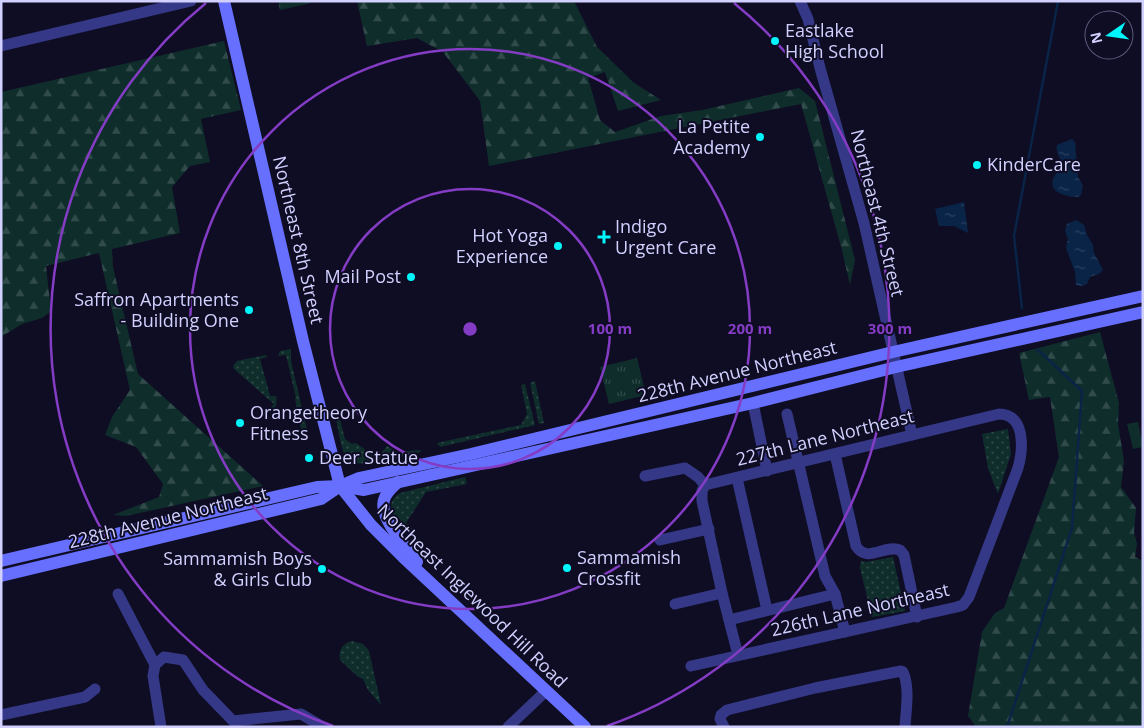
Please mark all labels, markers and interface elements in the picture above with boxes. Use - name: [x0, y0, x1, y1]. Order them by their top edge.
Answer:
- north arrow: [1084, 10, 1134, 60]
- place label: Eastlake High School: [785, 18, 884, 63]
- text: N: [1085, 30, 1106, 46]
- marker: Eastlake High School: [769, 35, 781, 47]
- place label: La Petite Academy: [673, 114, 751, 159]
- street label: Northeast 4th Street: [846, 127, 910, 299]
- marker: La Petite Academy: [754, 131, 766, 143]
- place label: KinderCare: [987, 152, 1081, 176]
- street label: Northeast 8th Street: [268, 153, 330, 326]
- marker: KinderCare: [971, 159, 983, 171]
- place label: Indigo Urgent Care: [615, 214, 716, 259]
- place label: Hot Yoga Experience: [456, 223, 548, 268]
- marker: Indigo Urgent Care: [597, 230, 611, 244]
- marker: Hot Yoga Experience: [552, 240, 564, 252]
- place label: Mail Post: [324, 264, 401, 288]
- marker: Mail Post: [405, 271, 417, 283]
- place label: Saffron Apartments - Building One: [74, 287, 239, 332]
- marker: Saffron Apartments - Building One: [243, 304, 255, 316]
- text: 100 m: [588, 318, 632, 338]
- text: 200 m: [728, 318, 772, 338]
- text: 300 m: [868, 318, 912, 338]
- centre of rings: [461, 320, 479, 338]
- street label: 228th Avenue Northeast: [635, 335, 839, 407]
- place label: Orangetheory Fitness: [250, 400, 368, 445]
- street label: 227th Lane Northeast: [733, 403, 916, 471]
- marker: Orangetheory Fitness: [234, 417, 246, 429]
- place label: Deer Statue: [319, 445, 418, 469]
- marker: Deer Statue: [303, 452, 315, 464]
- street label: 228th Avenue Northeast: [66, 481, 270, 553]
- street label: Northeast Inglewood Hill Road: [373, 498, 573, 693]
- place label: Sammamish Crossfit: [577, 545, 681, 590]
- place label: Sammamish Boys & Girls Club: [163, 546, 312, 591]
- marker: Sammamish Crossfit: [561, 562, 573, 574]
- marker: Sammamish Boys & Girls Club: [316, 563, 328, 575]
- street label: 226th Lane Northeast: [768, 577, 951, 641]

